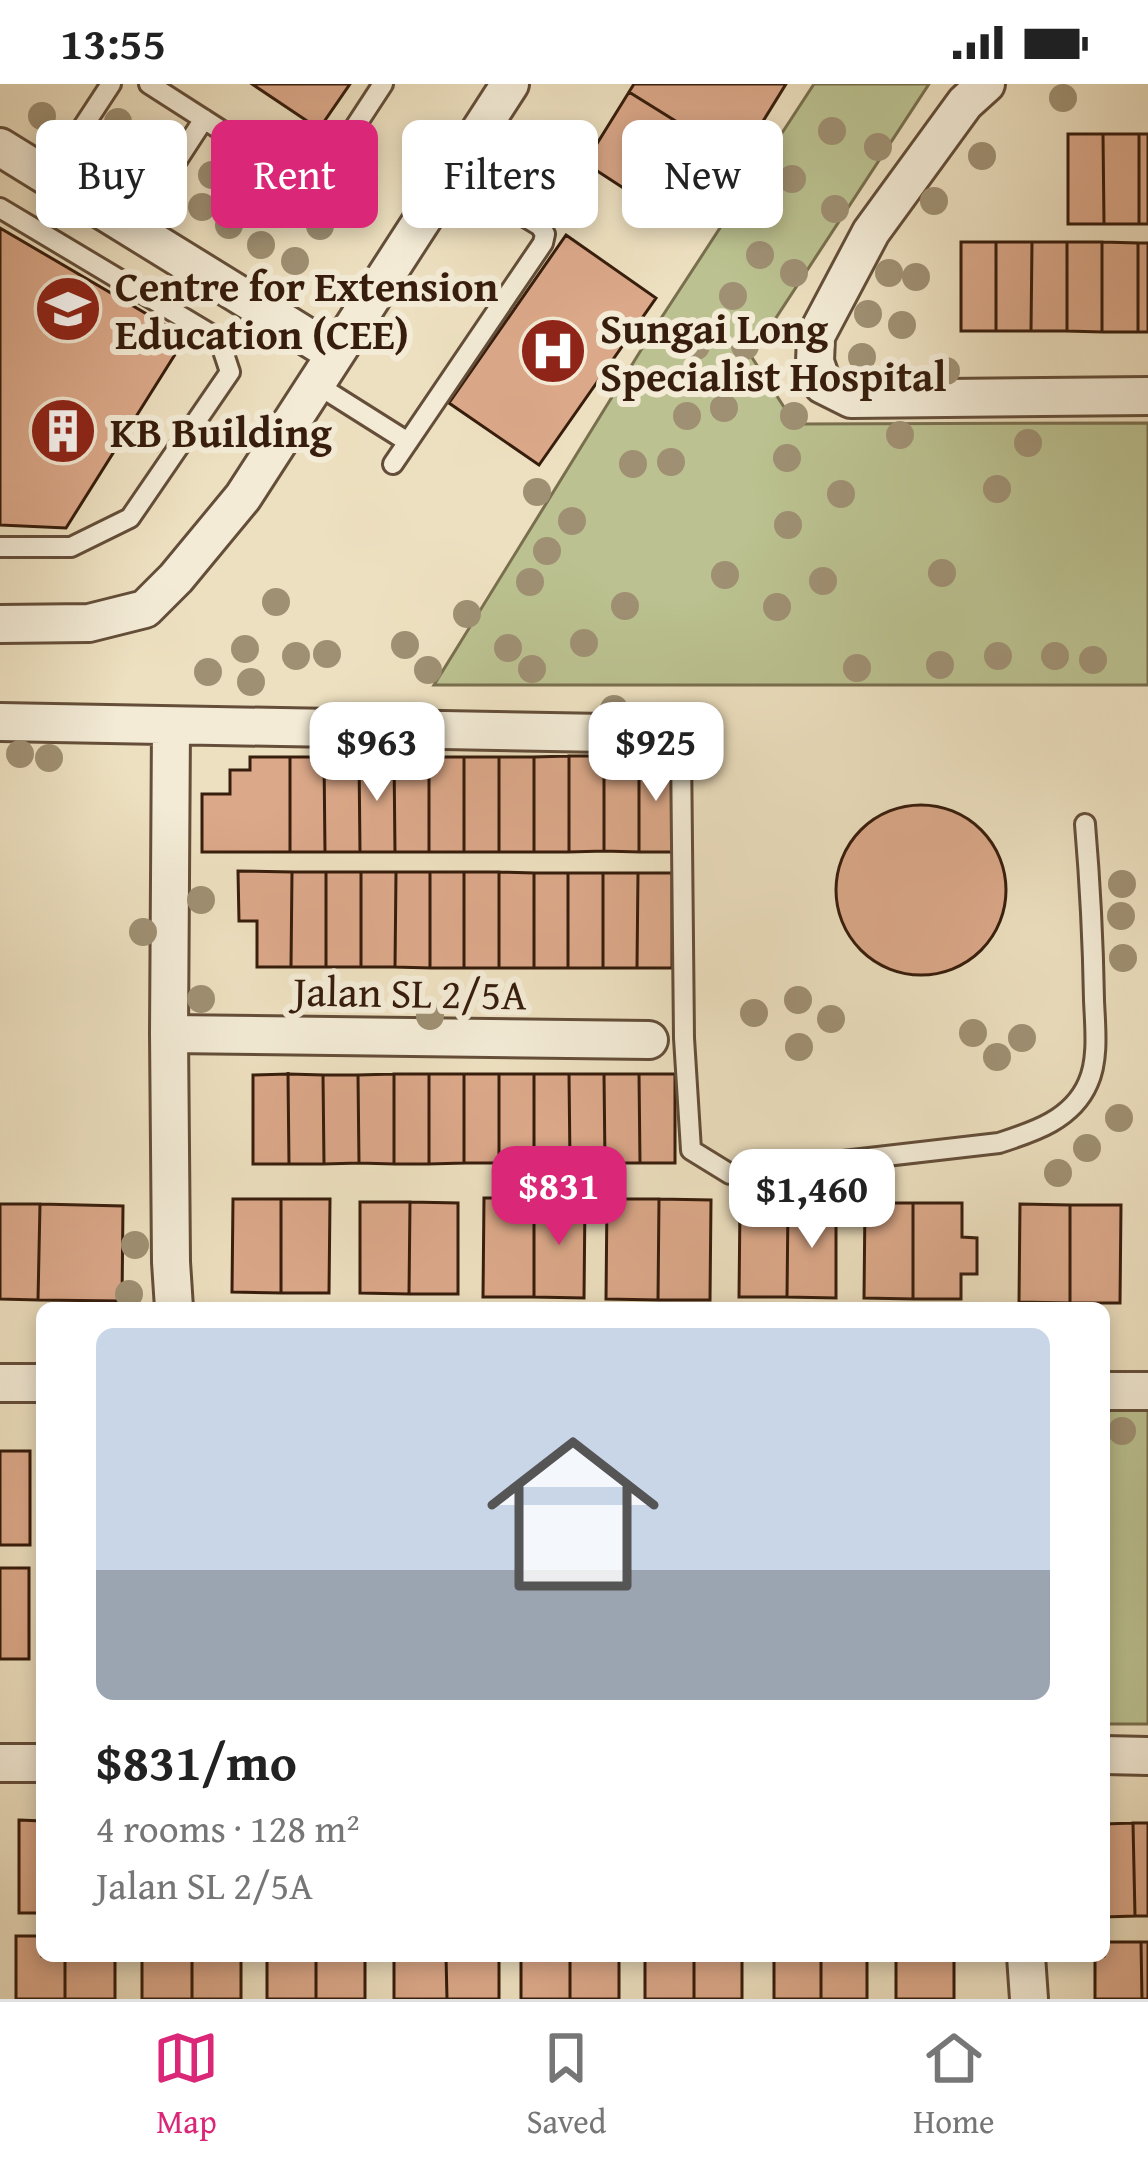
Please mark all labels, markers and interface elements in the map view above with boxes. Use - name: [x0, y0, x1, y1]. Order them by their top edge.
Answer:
- text: 13:55: [60, 10, 166, 75]
- chip: Buy: [36, 120, 187, 228]
- chip: Rent: [211, 120, 378, 228]
- chip: Filters: [402, 120, 598, 228]
- chip: New: [622, 120, 783, 228]
- place label: Centre for Extension Education (CEE): [115, 255, 499, 364]
- school or university icon: Centre for Extension Education (CEE): [33, 274, 103, 344]
- place label: Sungai Long Specialist Hospital: [600, 297, 947, 406]
- hospital icon: Sungai Long Specialist Hospital: [518, 316, 588, 386]
- building icon: KB Building: [28, 396, 98, 466]
- place label: KB Building: [110, 401, 333, 462]
- pin: $963: [306, 702, 448, 804]
- pin: $925: [585, 702, 727, 804]
- text: $963: [337, 712, 417, 769]
- text: $925: [616, 712, 696, 769]
- street label: Jalan SL 2/5A: [288, 959, 528, 1025]
- pin: $831: [488, 1146, 630, 1248]
- pin: $1,460: [714, 1149, 910, 1251]
- text: $831: [519, 1156, 599, 1213]
- text: $1,460: [756, 1159, 868, 1216]
- icon: home: [465, 1406, 681, 1622]
- text: $831/mo: [96, 1724, 297, 1799]
- text: 4 rooms · 128 m²: [96, 1799, 360, 1856]
- text: Jalan SL 2/5A: [96, 1856, 313, 1913]
- tab: Map: [153, 2025, 219, 2145]
- tab: Saved: [526, 2025, 606, 2145]
- tab: Home: [913, 2025, 995, 2145]

